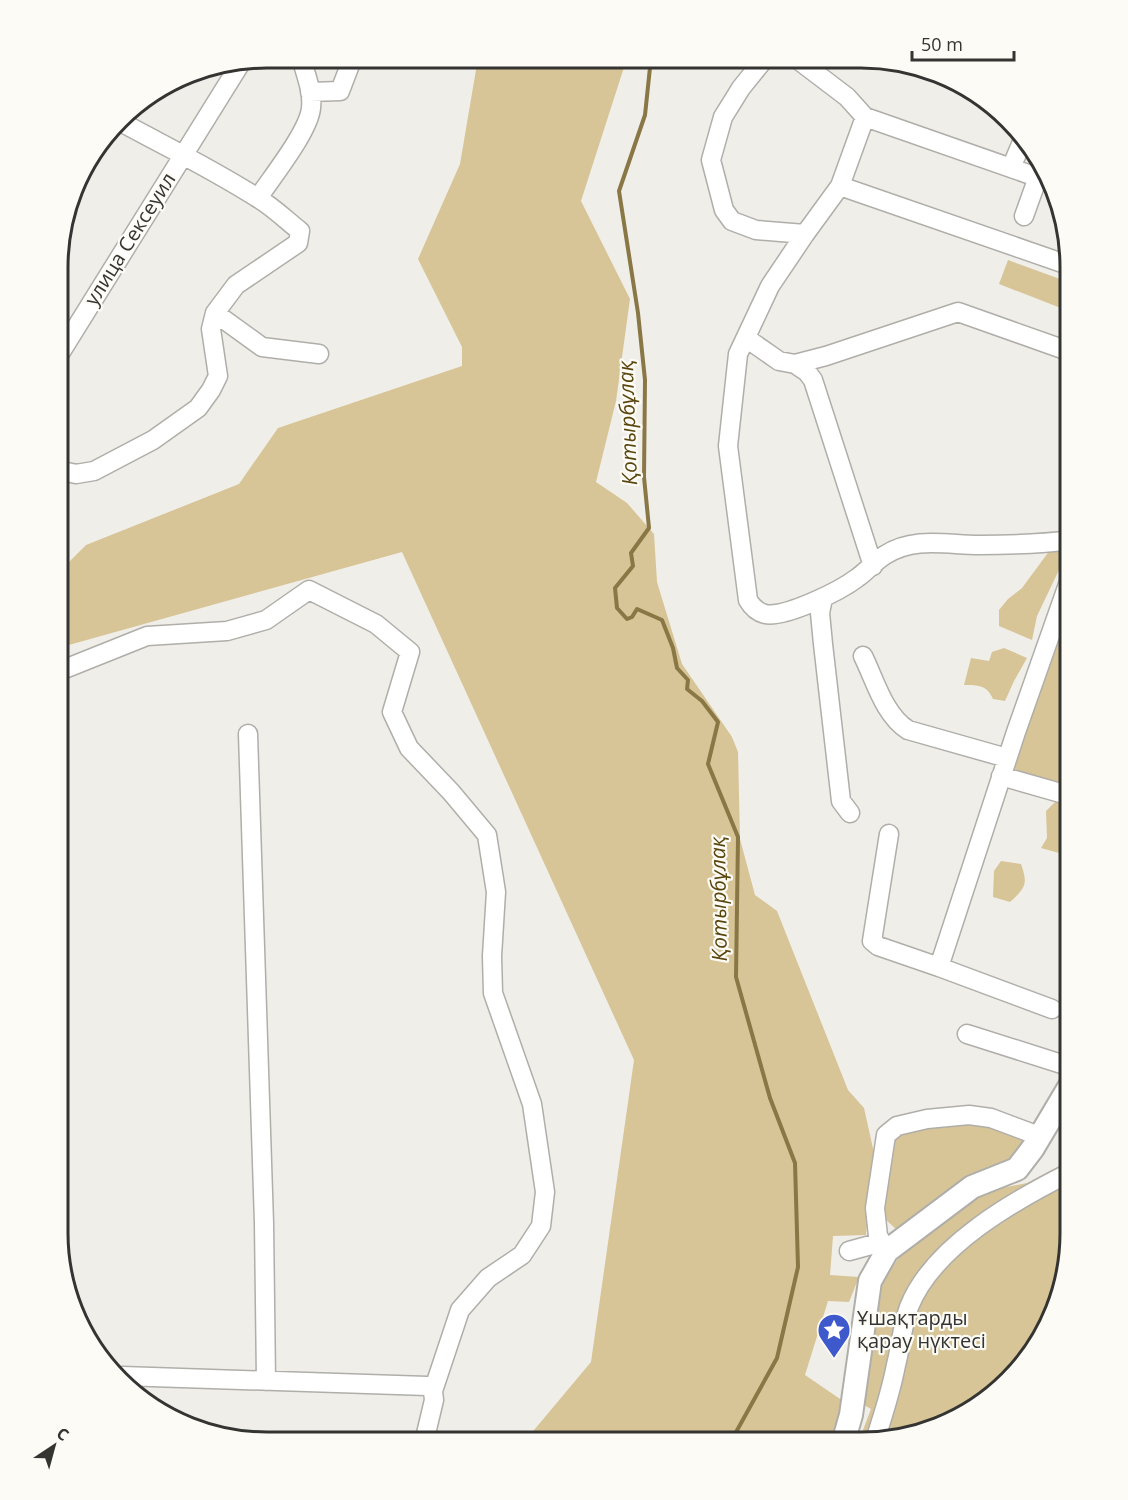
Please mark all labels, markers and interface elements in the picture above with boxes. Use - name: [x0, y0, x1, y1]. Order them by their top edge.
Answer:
- scale bar: [912, 24, 1014, 62]
- text: 50 m: [921, 32, 963, 56]
- street label: улица Сексеуил: [78, 167, 181, 310]
- water label: Қотырбұлақ: [611, 360, 643, 486]
- water label: Қотырбұлақ: [703, 836, 733, 962]
- place label: Ұшақтарды қарау нүктесі: [857, 1304, 986, 1354]
- place icon: Ұшақтарды қарау нүктесі: [816, 1312, 852, 1359]
- north arrow: [24, 1416, 84, 1476]
- text: С: [52, 1422, 73, 1446]

